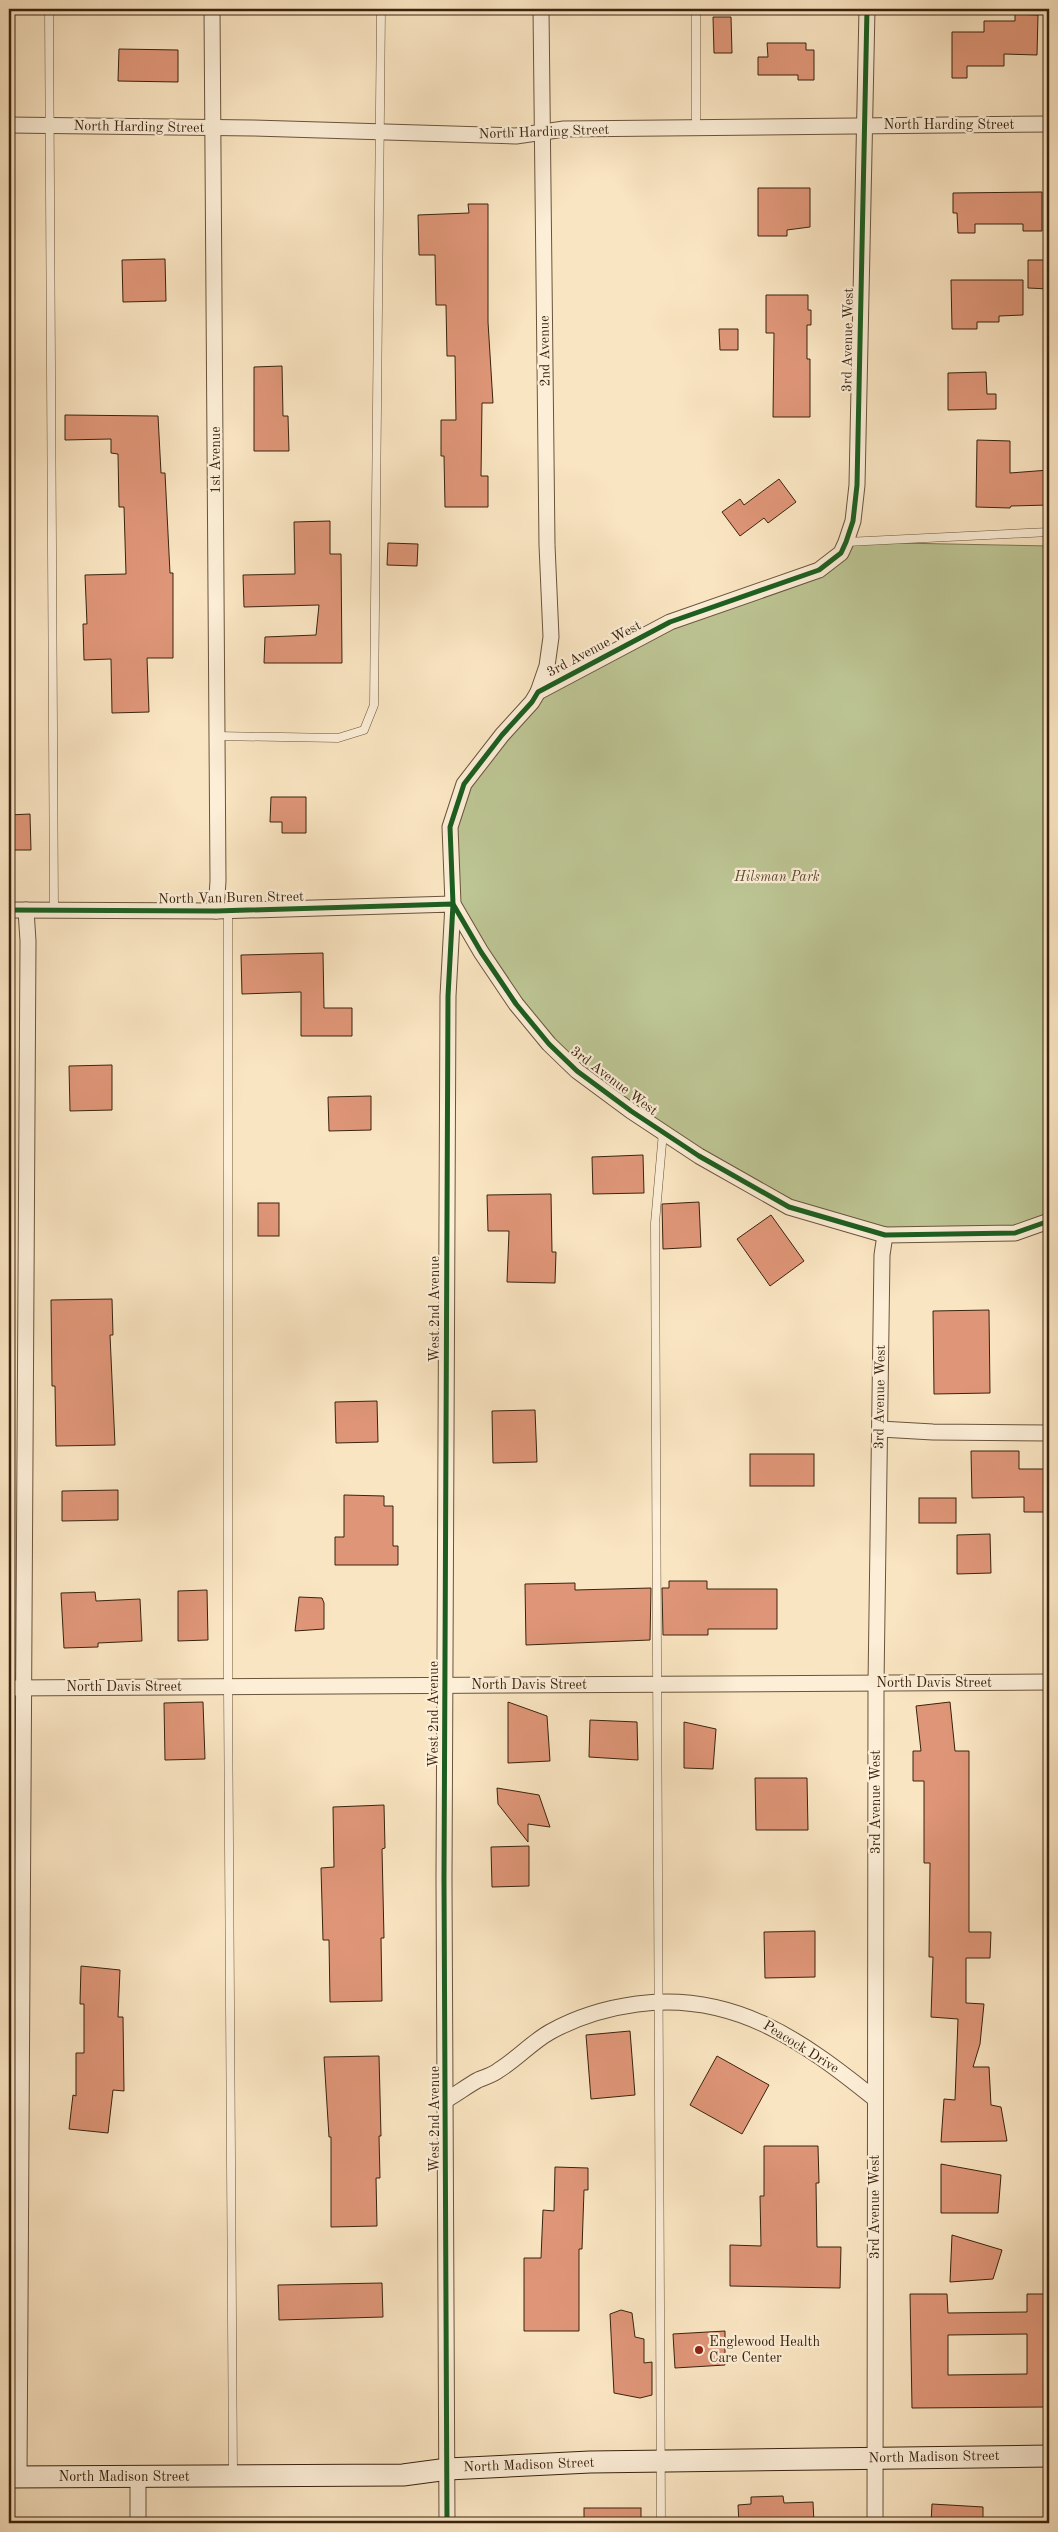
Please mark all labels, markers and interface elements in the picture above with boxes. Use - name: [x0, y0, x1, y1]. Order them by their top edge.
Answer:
- street label: North Harding Street: [884, 118, 1015, 132]
- street label: North Harding Street: [73, 119, 205, 135]
- street label: North Harding Street: [478, 123, 610, 141]
- street label: 3rd Avenue West: [840, 288, 856, 392]
- street label: 2nd Avenue: [537, 315, 553, 387]
- street label: 1st Avenue: [209, 426, 223, 494]
- street label: 3rd Avenue West: [545, 618, 644, 680]
- park label: Hilsman Park: [733, 870, 820, 884]
- street label: North Van Buren Street: [158, 890, 304, 906]
- street label: 3rd Avenue West: [568, 1044, 660, 1118]
- street label: West 2nd Avenue: [428, 1256, 442, 1362]
- street label: 3rd Avenue West: [872, 1345, 888, 1449]
- street label: West 2nd Avenue: [427, 1661, 441, 1767]
- street label: North Davis Street: [876, 1676, 992, 1690]
- street label: North Davis Street: [471, 1678, 587, 1692]
- street label: North Davis Street: [66, 1680, 182, 1694]
- street label: 3rd Avenue West: [869, 1750, 883, 1854]
- street label: Peacock Drive: [761, 2018, 841, 2076]
- street label: West 2nd Avenue: [428, 2066, 442, 2172]
- street label: 3rd Avenue West: [868, 2155, 882, 2259]
- place label: Englewood Health Care Center: [709, 2335, 820, 2365]
- marker: Englewood Health Care Center: [693, 2344, 705, 2356]
- street label: North Madison Street: [868, 2449, 1000, 2465]
- street label: North Madison Street: [463, 2456, 595, 2474]
- street label: North Madison Street: [58, 2470, 190, 2484]

